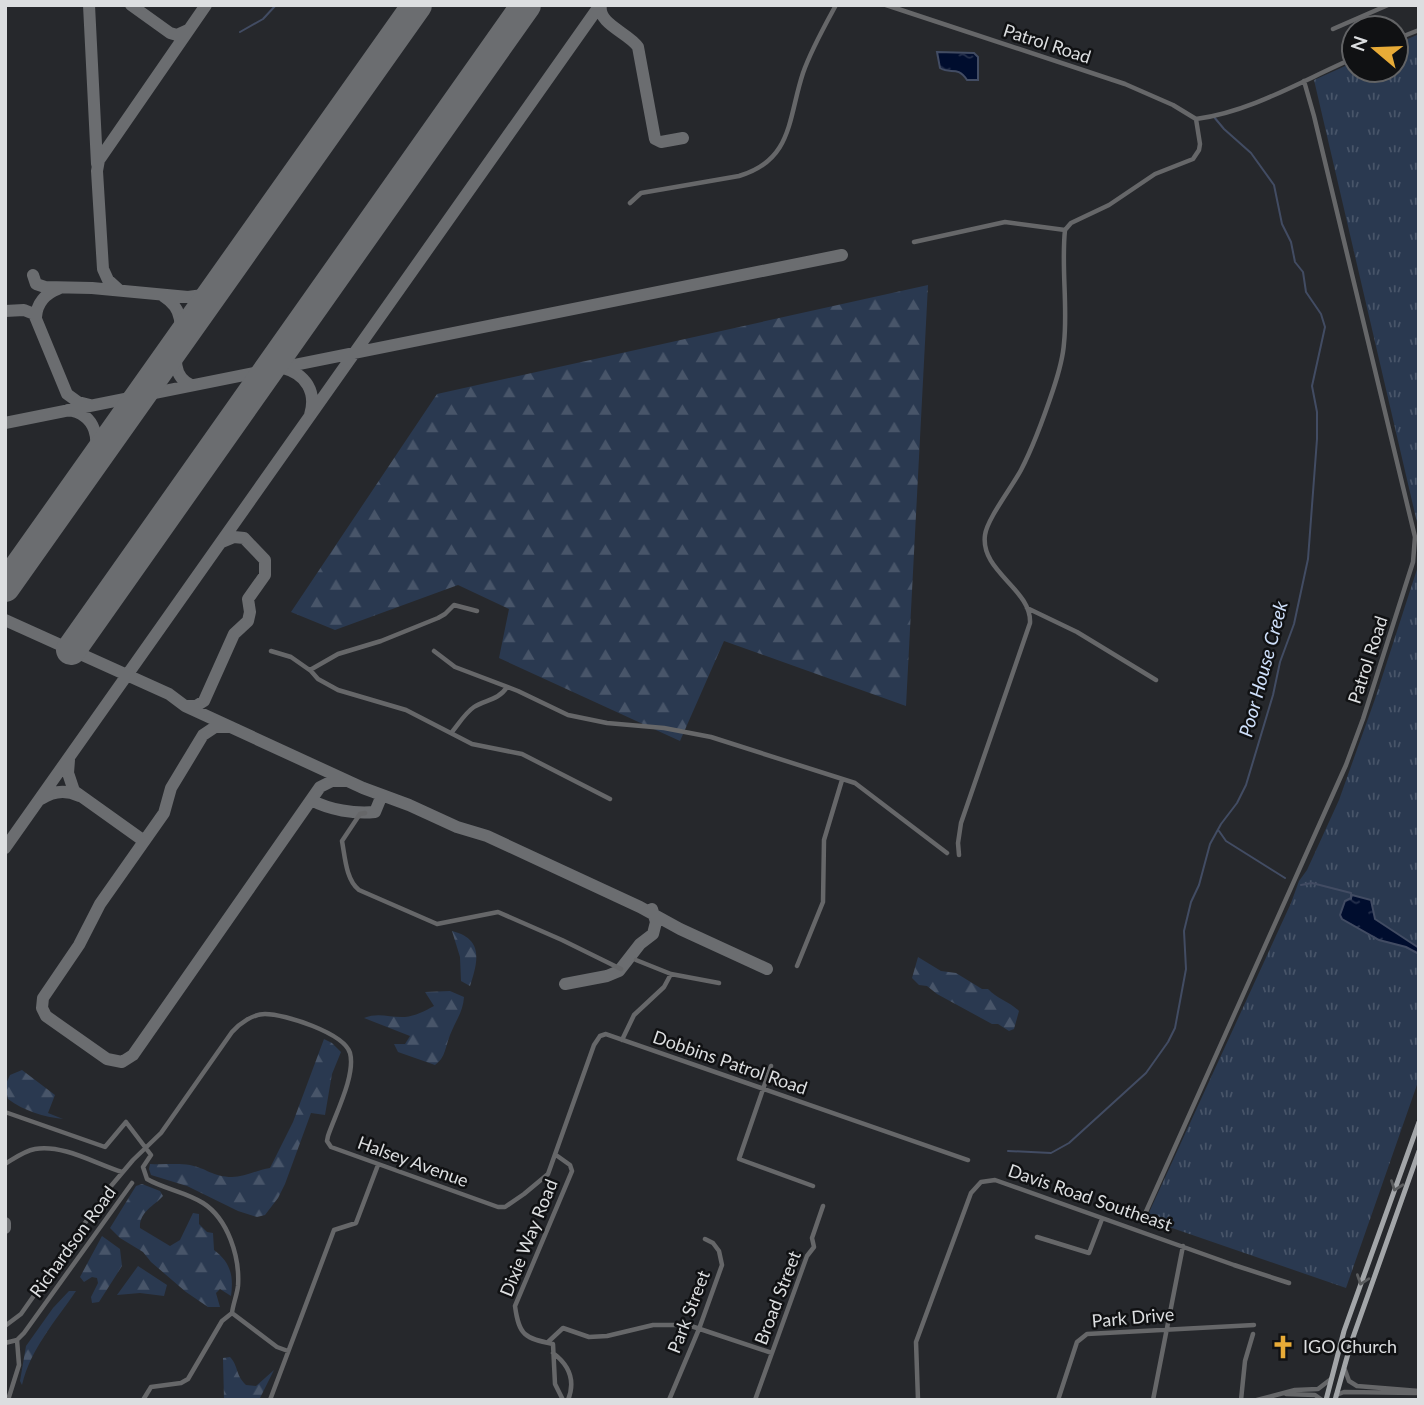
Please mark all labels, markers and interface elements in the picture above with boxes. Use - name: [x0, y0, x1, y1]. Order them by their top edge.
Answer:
- north arrow: [1340, 14, 1410, 84]
- street label: Patrol Road: [1001, 19, 1094, 68]
- text: N: [1345, 33, 1372, 54]
- water label: Poor House Creek: [1233, 597, 1292, 739]
- street label: Patrol Road: [1343, 613, 1392, 706]
- street label: Dobbins Patrol Road: [650, 1025, 810, 1099]
- street label: Halsey Avenue: [355, 1131, 472, 1191]
- street label: Davis Road Southeast: [1005, 1159, 1176, 1236]
- street label: Dixie Way Road: [495, 1176, 562, 1300]
- one-way arrow: [1390, 1180, 1404, 1192]
- street label: Richardson Road: [25, 1182, 120, 1301]
- street label: Broad Street: [749, 1247, 805, 1348]
- street label: Park Street: [662, 1267, 714, 1356]
- one-way arrow: [1356, 1273, 1370, 1285]
- street label: Park Drive: [1091, 1302, 1175, 1332]
- church icon: IGO Church: [1269, 1333, 1297, 1361]
- place label: IGO Church: [1303, 1335, 1397, 1357]

